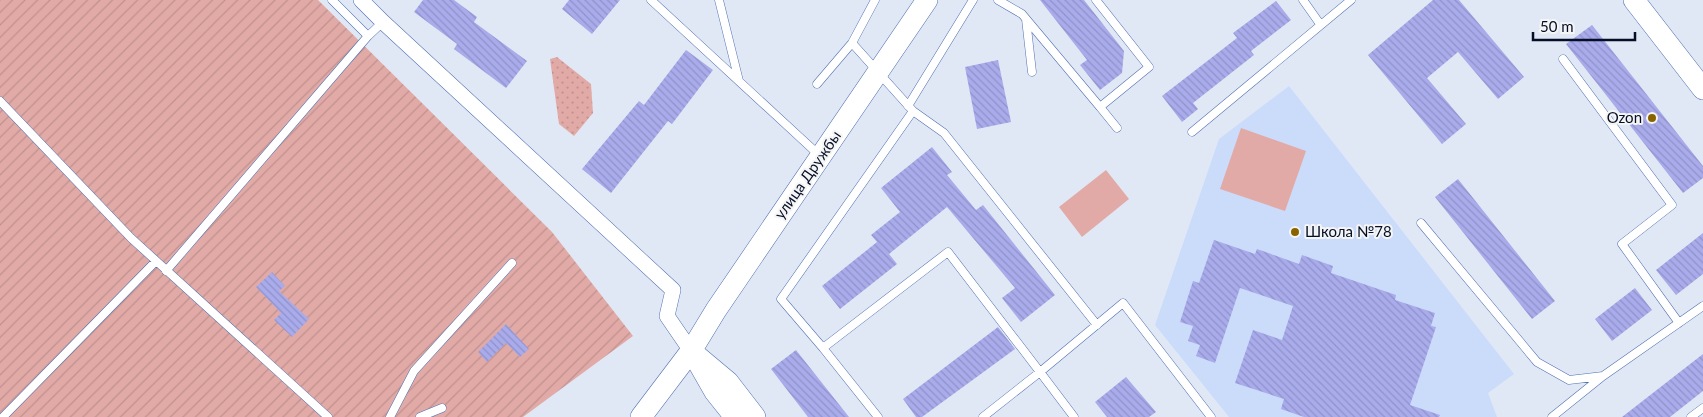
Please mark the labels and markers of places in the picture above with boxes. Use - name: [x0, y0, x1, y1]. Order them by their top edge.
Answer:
- place label: Ozon: [1607, 108, 1642, 126]
- marker: Ozon: [1646, 112, 1658, 124]
- place label: Школа №78: [1305, 222, 1392, 240]
- marker: Школа №78: [1289, 226, 1301, 238]

